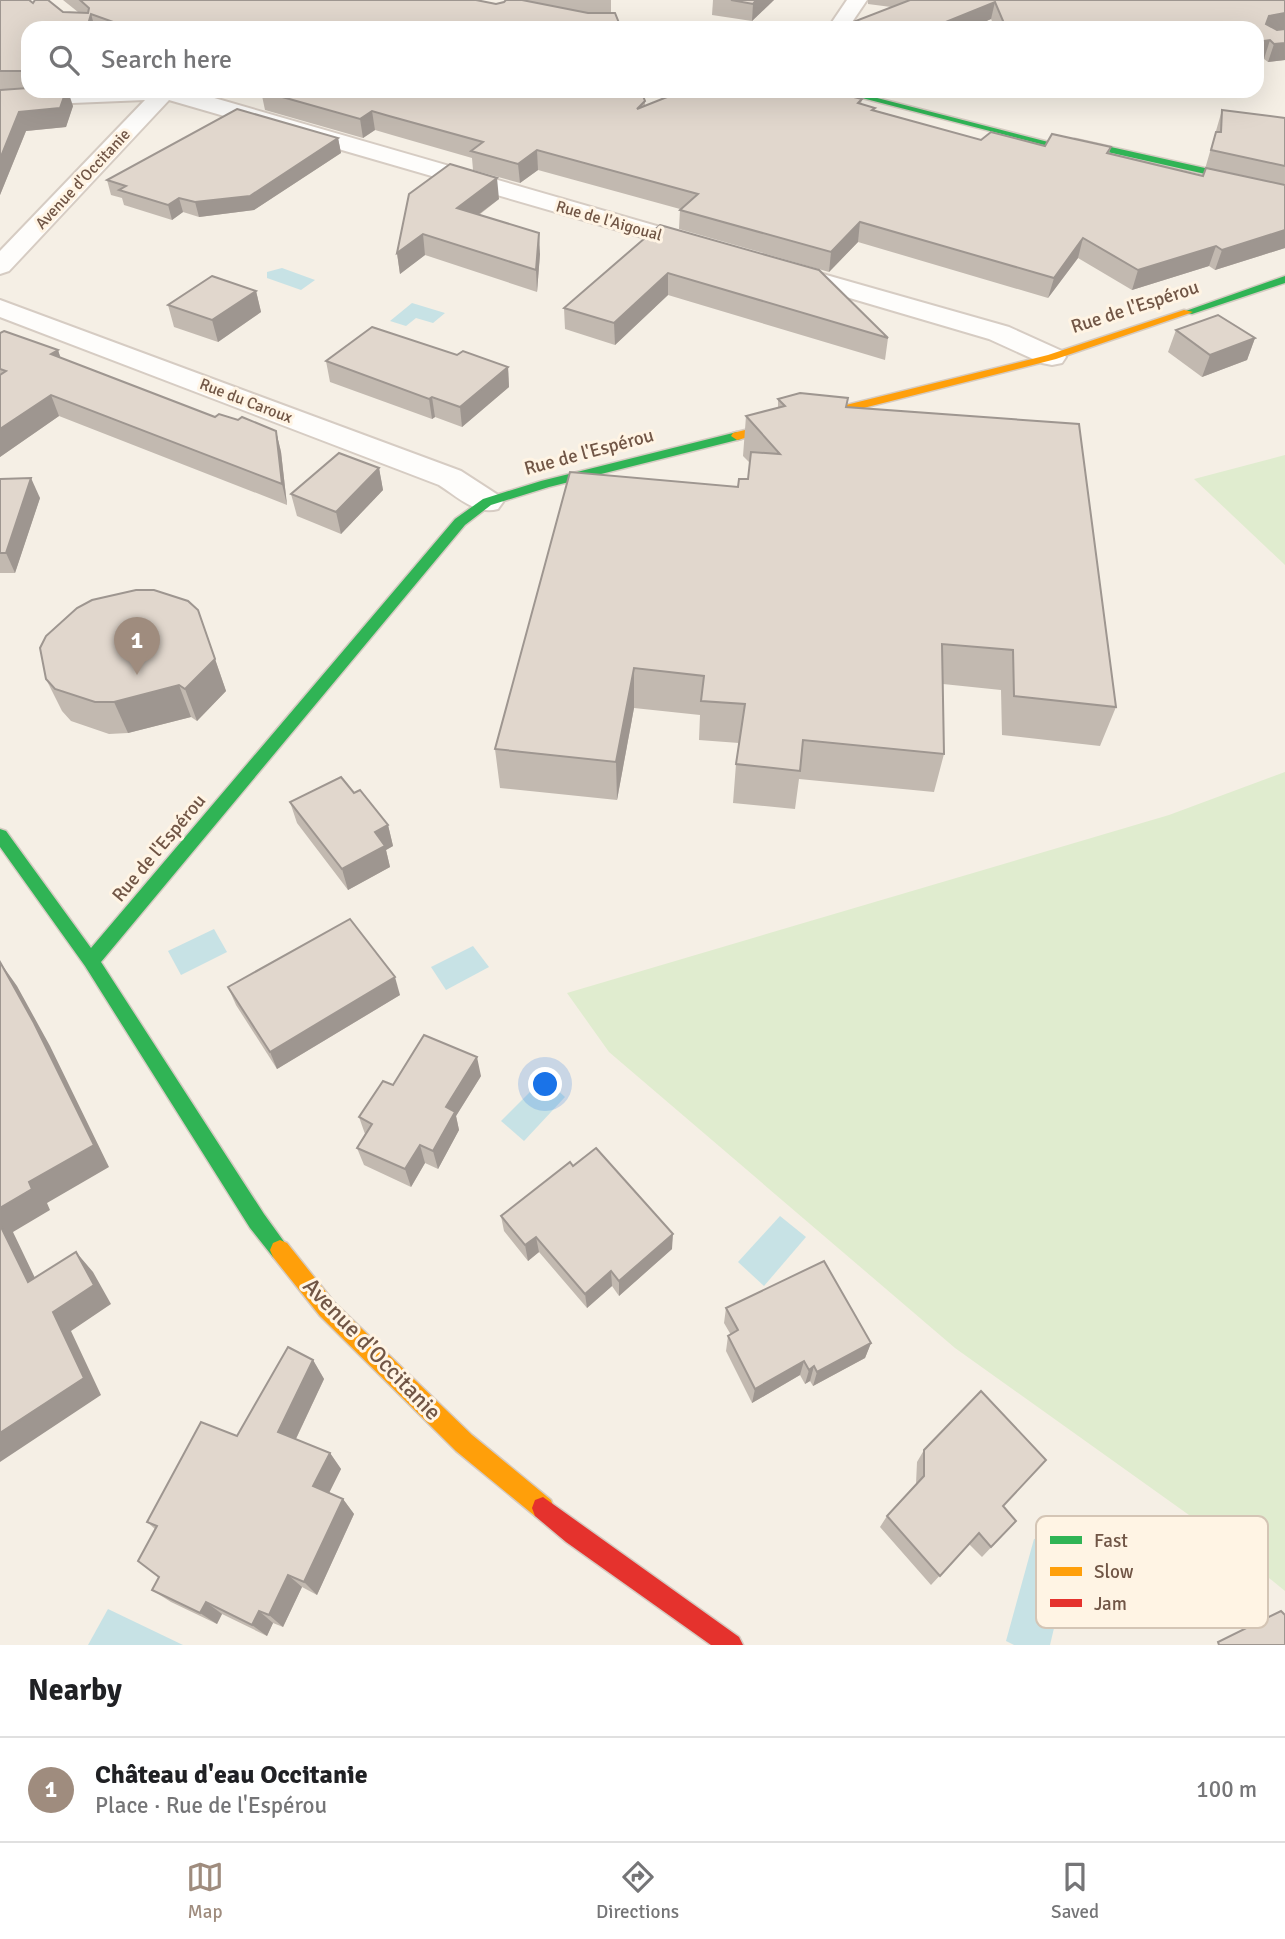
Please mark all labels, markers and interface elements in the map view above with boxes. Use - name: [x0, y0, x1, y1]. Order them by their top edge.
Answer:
- search box: [21, 21, 1264, 98]
- icon: search: [45, 41, 83, 79]
- text: Search here: [101, 44, 232, 76]
- street label: Avenue d'Occitanie: [31, 125, 135, 233]
- street label: Rue de l'Aigoual: [554, 196, 665, 246]
- street label: Rue de l'Espérou: [1068, 275, 1202, 339]
- street label: Rue du Caroux: [197, 374, 296, 428]
- street label: Rue de l'Espérou: [522, 423, 656, 481]
- pin: 1: [114, 617, 160, 675]
- street label: Rue de l'Espérou: [107, 789, 211, 907]
- your location: [528, 1067, 562, 1101]
- street label: Avenue d'Occitanie: [297, 1272, 447, 1426]
- legend: [1036, 1516, 1268, 1628]
- text: Fast: [1094, 1529, 1128, 1553]
- text: Slow: [1094, 1560, 1134, 1584]
- text: Jam: [1094, 1592, 1127, 1616]
- text: Nearby: [28, 1672, 122, 1709]
- text: Château d'eau Occitanie: [95, 1759, 368, 1791]
- text: 1: [45, 1775, 57, 1804]
- text: 100 m: [1196, 1775, 1257, 1804]
- text: Place · Rue de l'Espérou: [95, 1791, 327, 1820]
- tab: Map: [186, 1858, 224, 1924]
- tab: Directions: [596, 1858, 679, 1924]
- tab: Saved: [1051, 1858, 1099, 1924]

